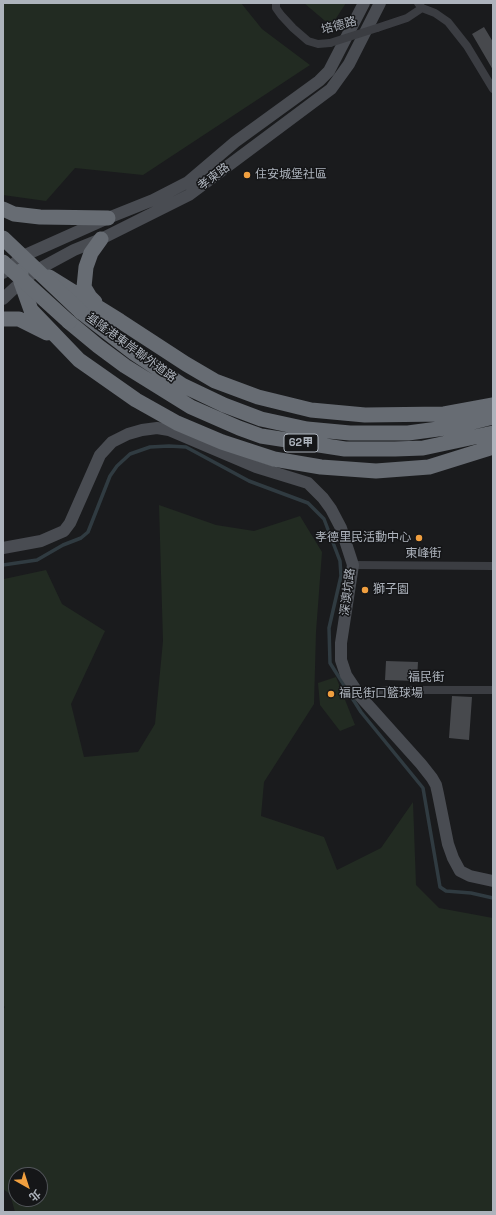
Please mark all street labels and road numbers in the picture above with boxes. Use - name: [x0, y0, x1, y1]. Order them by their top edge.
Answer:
- street label: 培德路: [320, 14, 358, 38]
- street label: 孝東路: [195, 160, 233, 194]
- street label: 基隆港東岸聯外道路: [83, 310, 179, 386]
- road number: 62甲: [284, 434, 318, 452]
- street label: 東峰街: [405, 547, 441, 561]
- street label: 深澳坑路: [338, 567, 358, 617]
- street label: 福民街: [408, 671, 444, 685]

